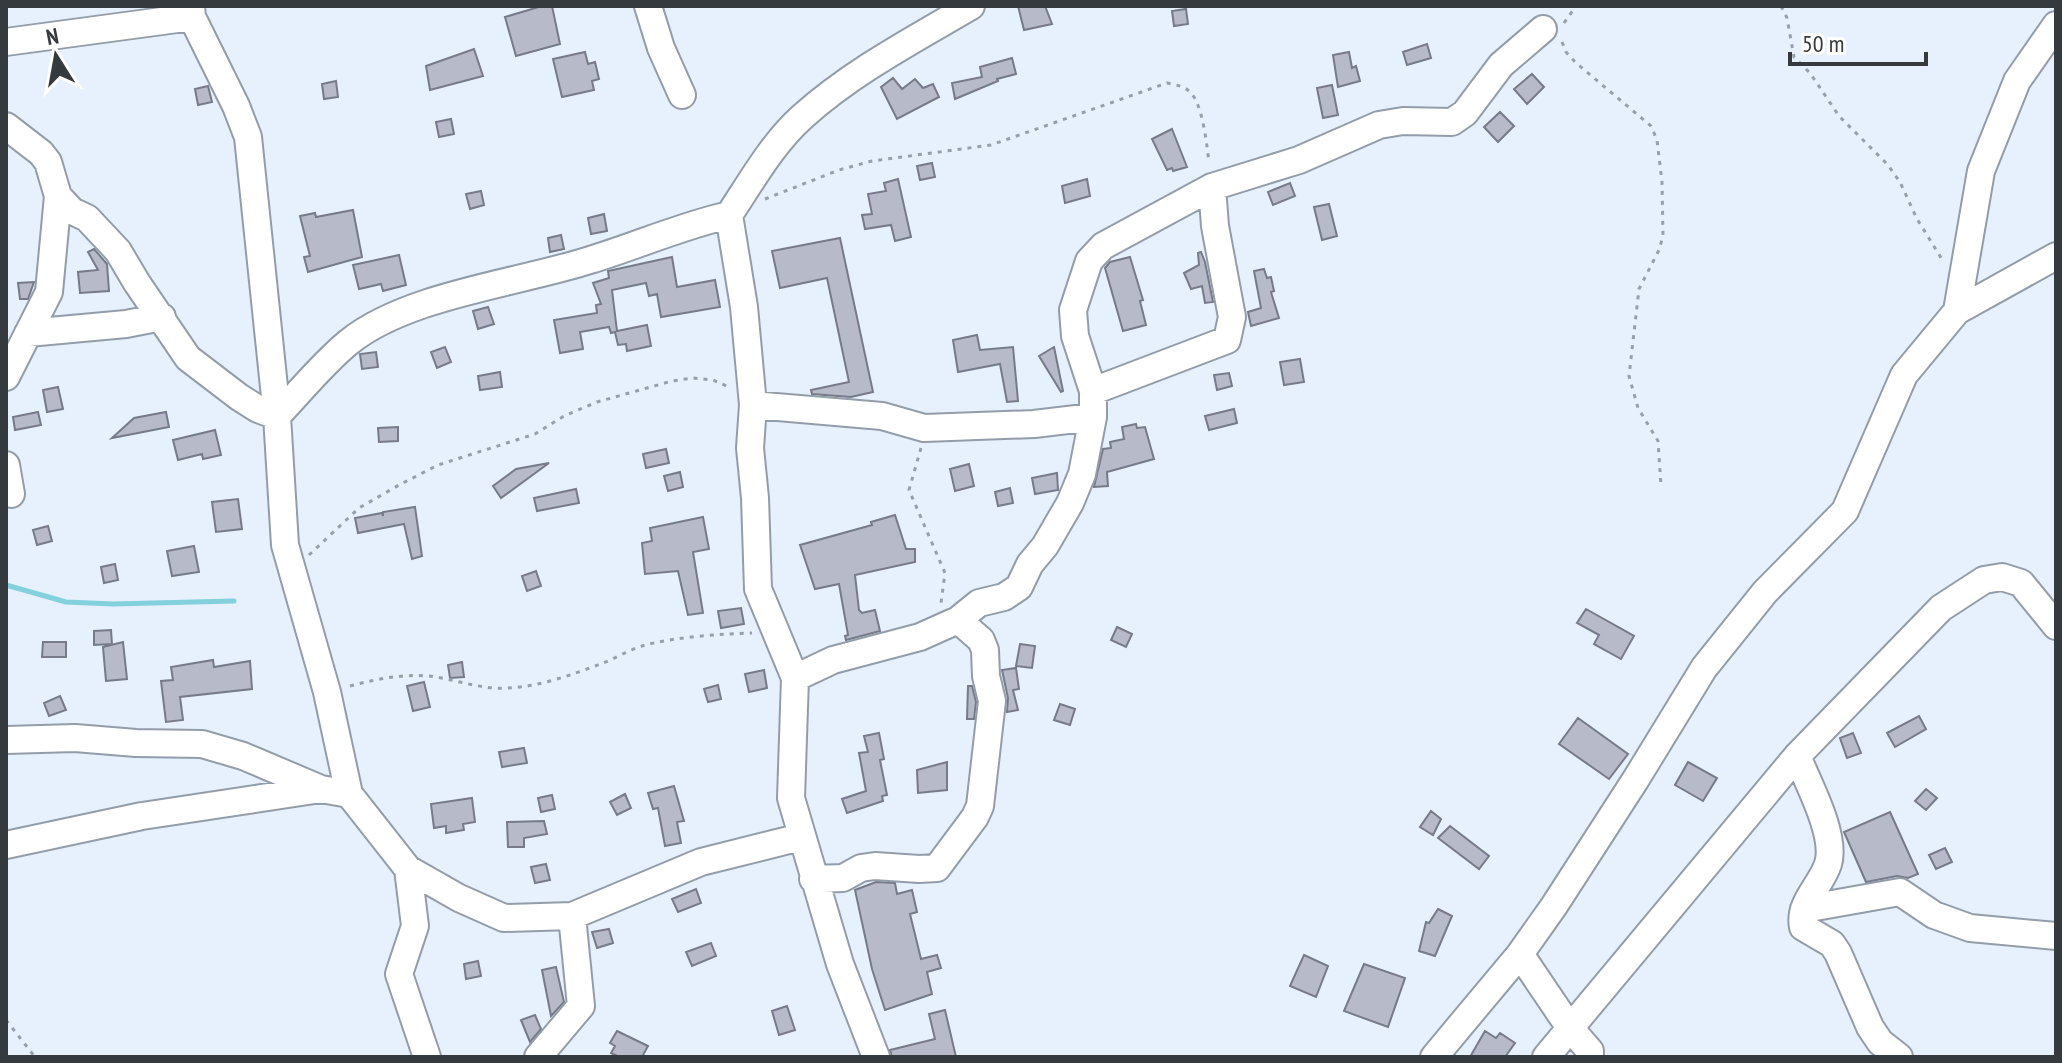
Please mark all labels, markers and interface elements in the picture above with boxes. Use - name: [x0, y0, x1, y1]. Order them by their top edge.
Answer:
- north arrow: [16, 16, 96, 96]
- scale bar: [1790, 16, 1926, 66]
- text: N: [44, 21, 61, 51]
- text: 50 m: [1802, 28, 1844, 59]

